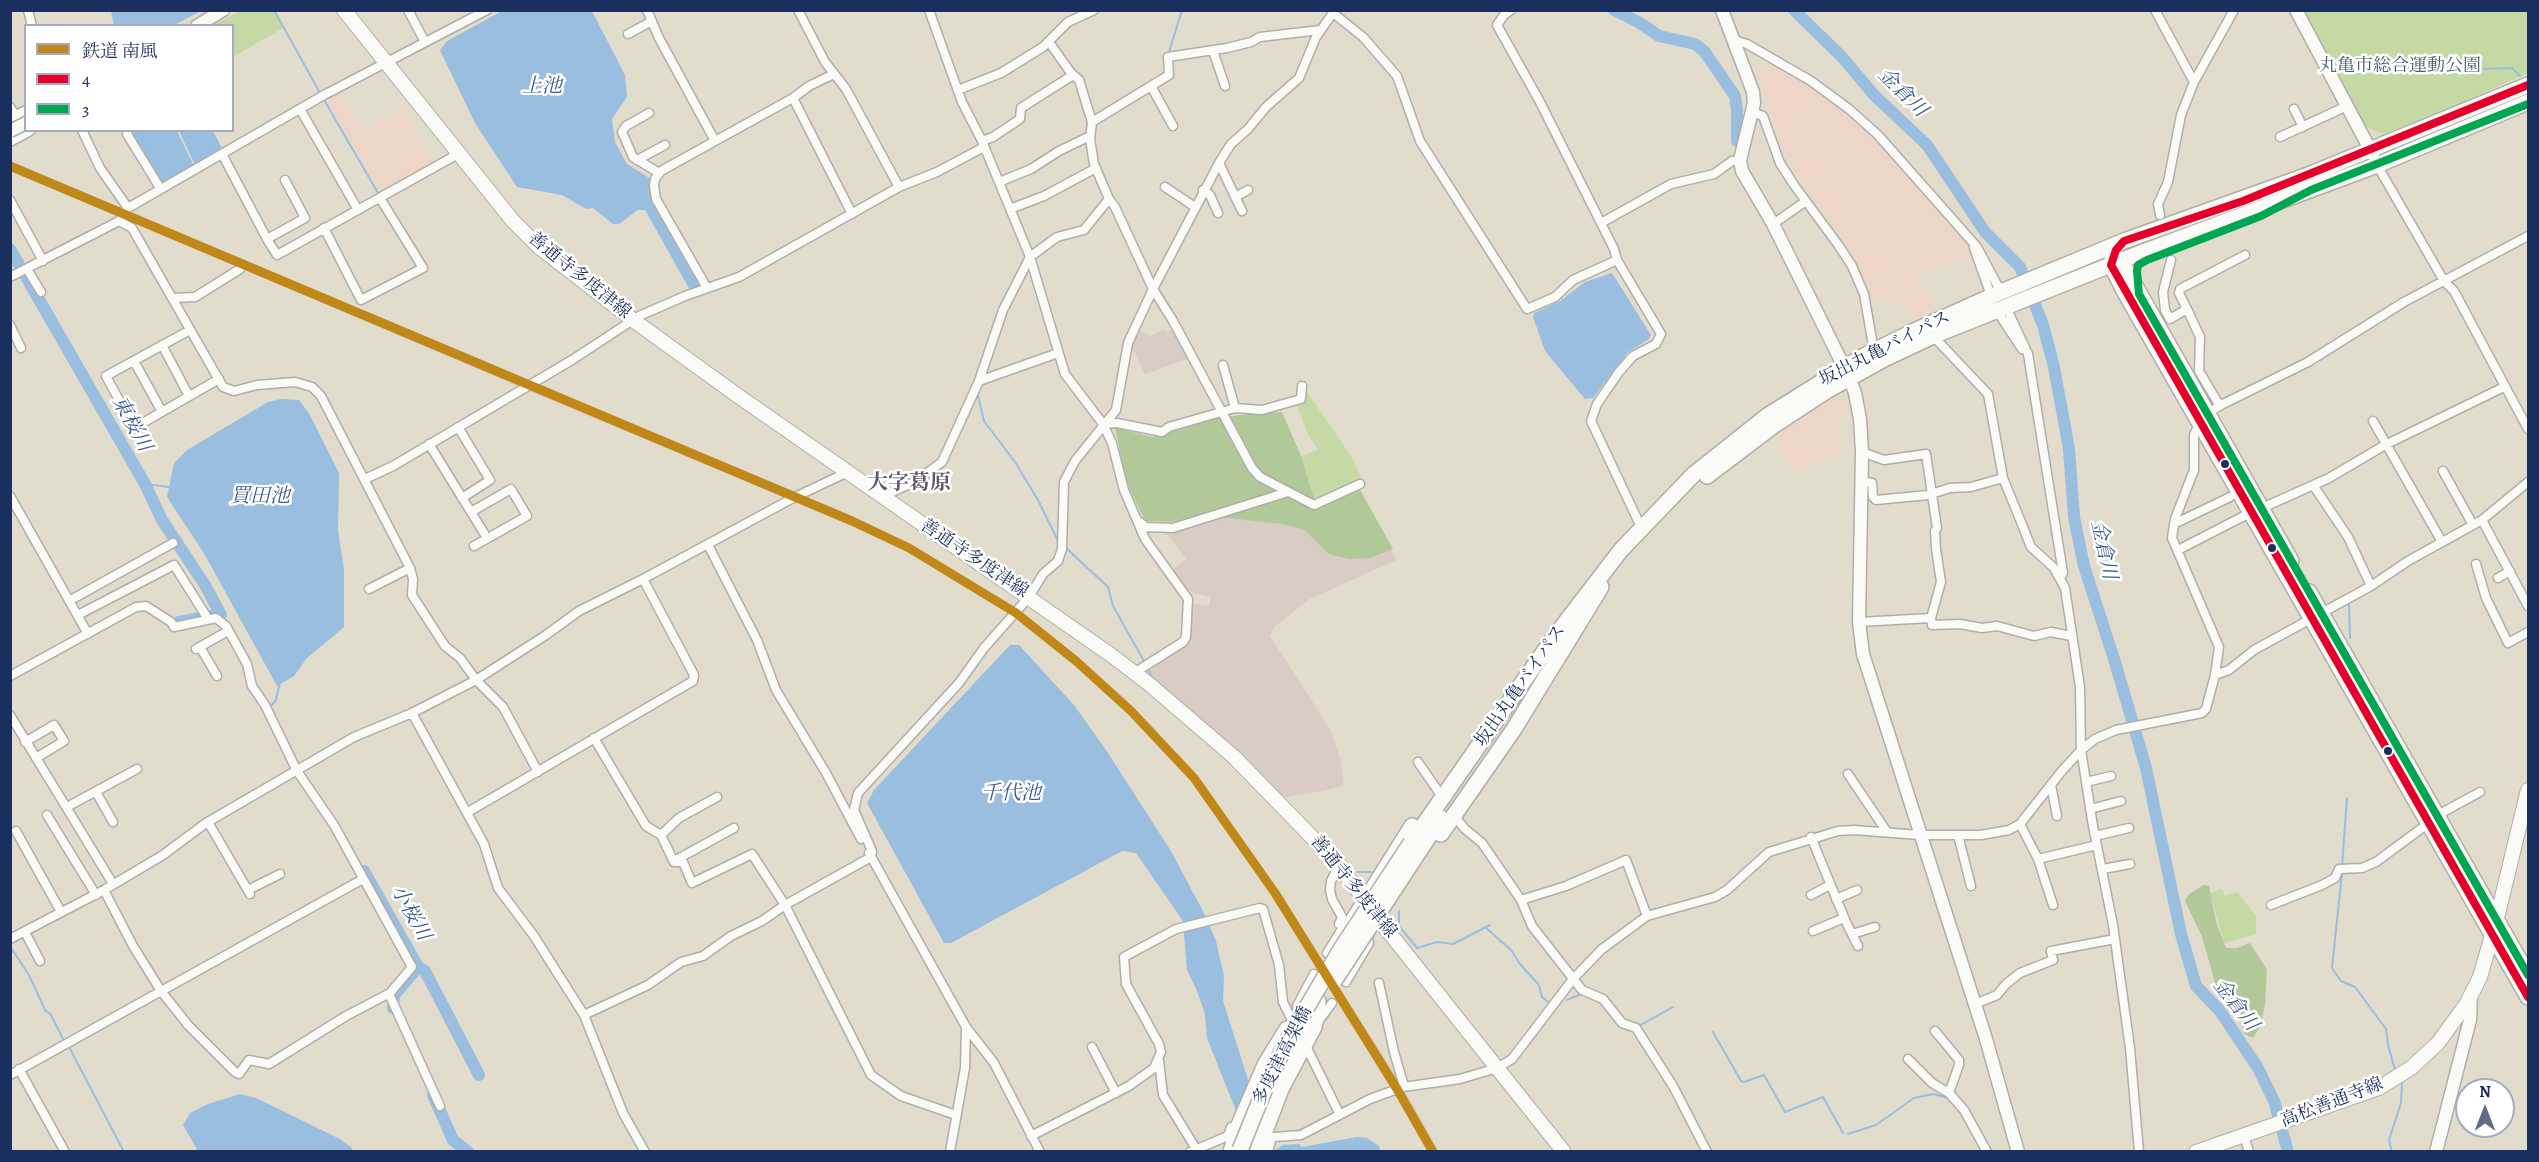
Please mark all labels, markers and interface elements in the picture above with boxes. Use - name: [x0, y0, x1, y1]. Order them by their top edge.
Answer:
- legend: [24, 24, 234, 132]
- text: 鉄道 南風: [82, 39, 158, 63]
- park label: 丸亀市総合運動公園: [2319, 56, 2481, 78]
- water label: 金倉川: [1872, 63, 1932, 123]
- text: 4: [82, 67, 90, 91]
- water label: 上池: [522, 75, 562, 99]
- text: 3: [82, 97, 90, 121]
- street label: 善通寺多度津線: [523, 228, 635, 324]
- street label: 坂出丸亀バイパス: [1816, 307, 1954, 391]
- water label: 東桜川: [106, 392, 156, 456]
- unlabelled marker: [2219, 458, 2231, 470]
- district label: 大字葛原: [867, 471, 951, 497]
- water label: 買田池: [230, 485, 290, 509]
- street label: 善通寺多度津線: [916, 515, 1032, 603]
- water label: 金倉川: [2085, 518, 2121, 582]
- unlabelled marker: [2266, 542, 2278, 554]
- street label: 坂出丸亀バイパス: [1471, 621, 1571, 751]
- unlabelled marker: [2382, 745, 2394, 757]
- water label: 千代池: [981, 782, 1041, 806]
- street label: 善通寺多度津線: [1305, 831, 1401, 943]
- water label: 小桜川: [385, 881, 435, 945]
- water label: 金倉川: [2207, 974, 2263, 1036]
- street label: 多度津高架橋: [1249, 1003, 1317, 1109]
- street label: 高松善通寺線: [2278, 1074, 2386, 1132]
- north arrow: [2455, 1078, 2515, 1138]
- text: N: [2479, 1081, 2491, 1103]

